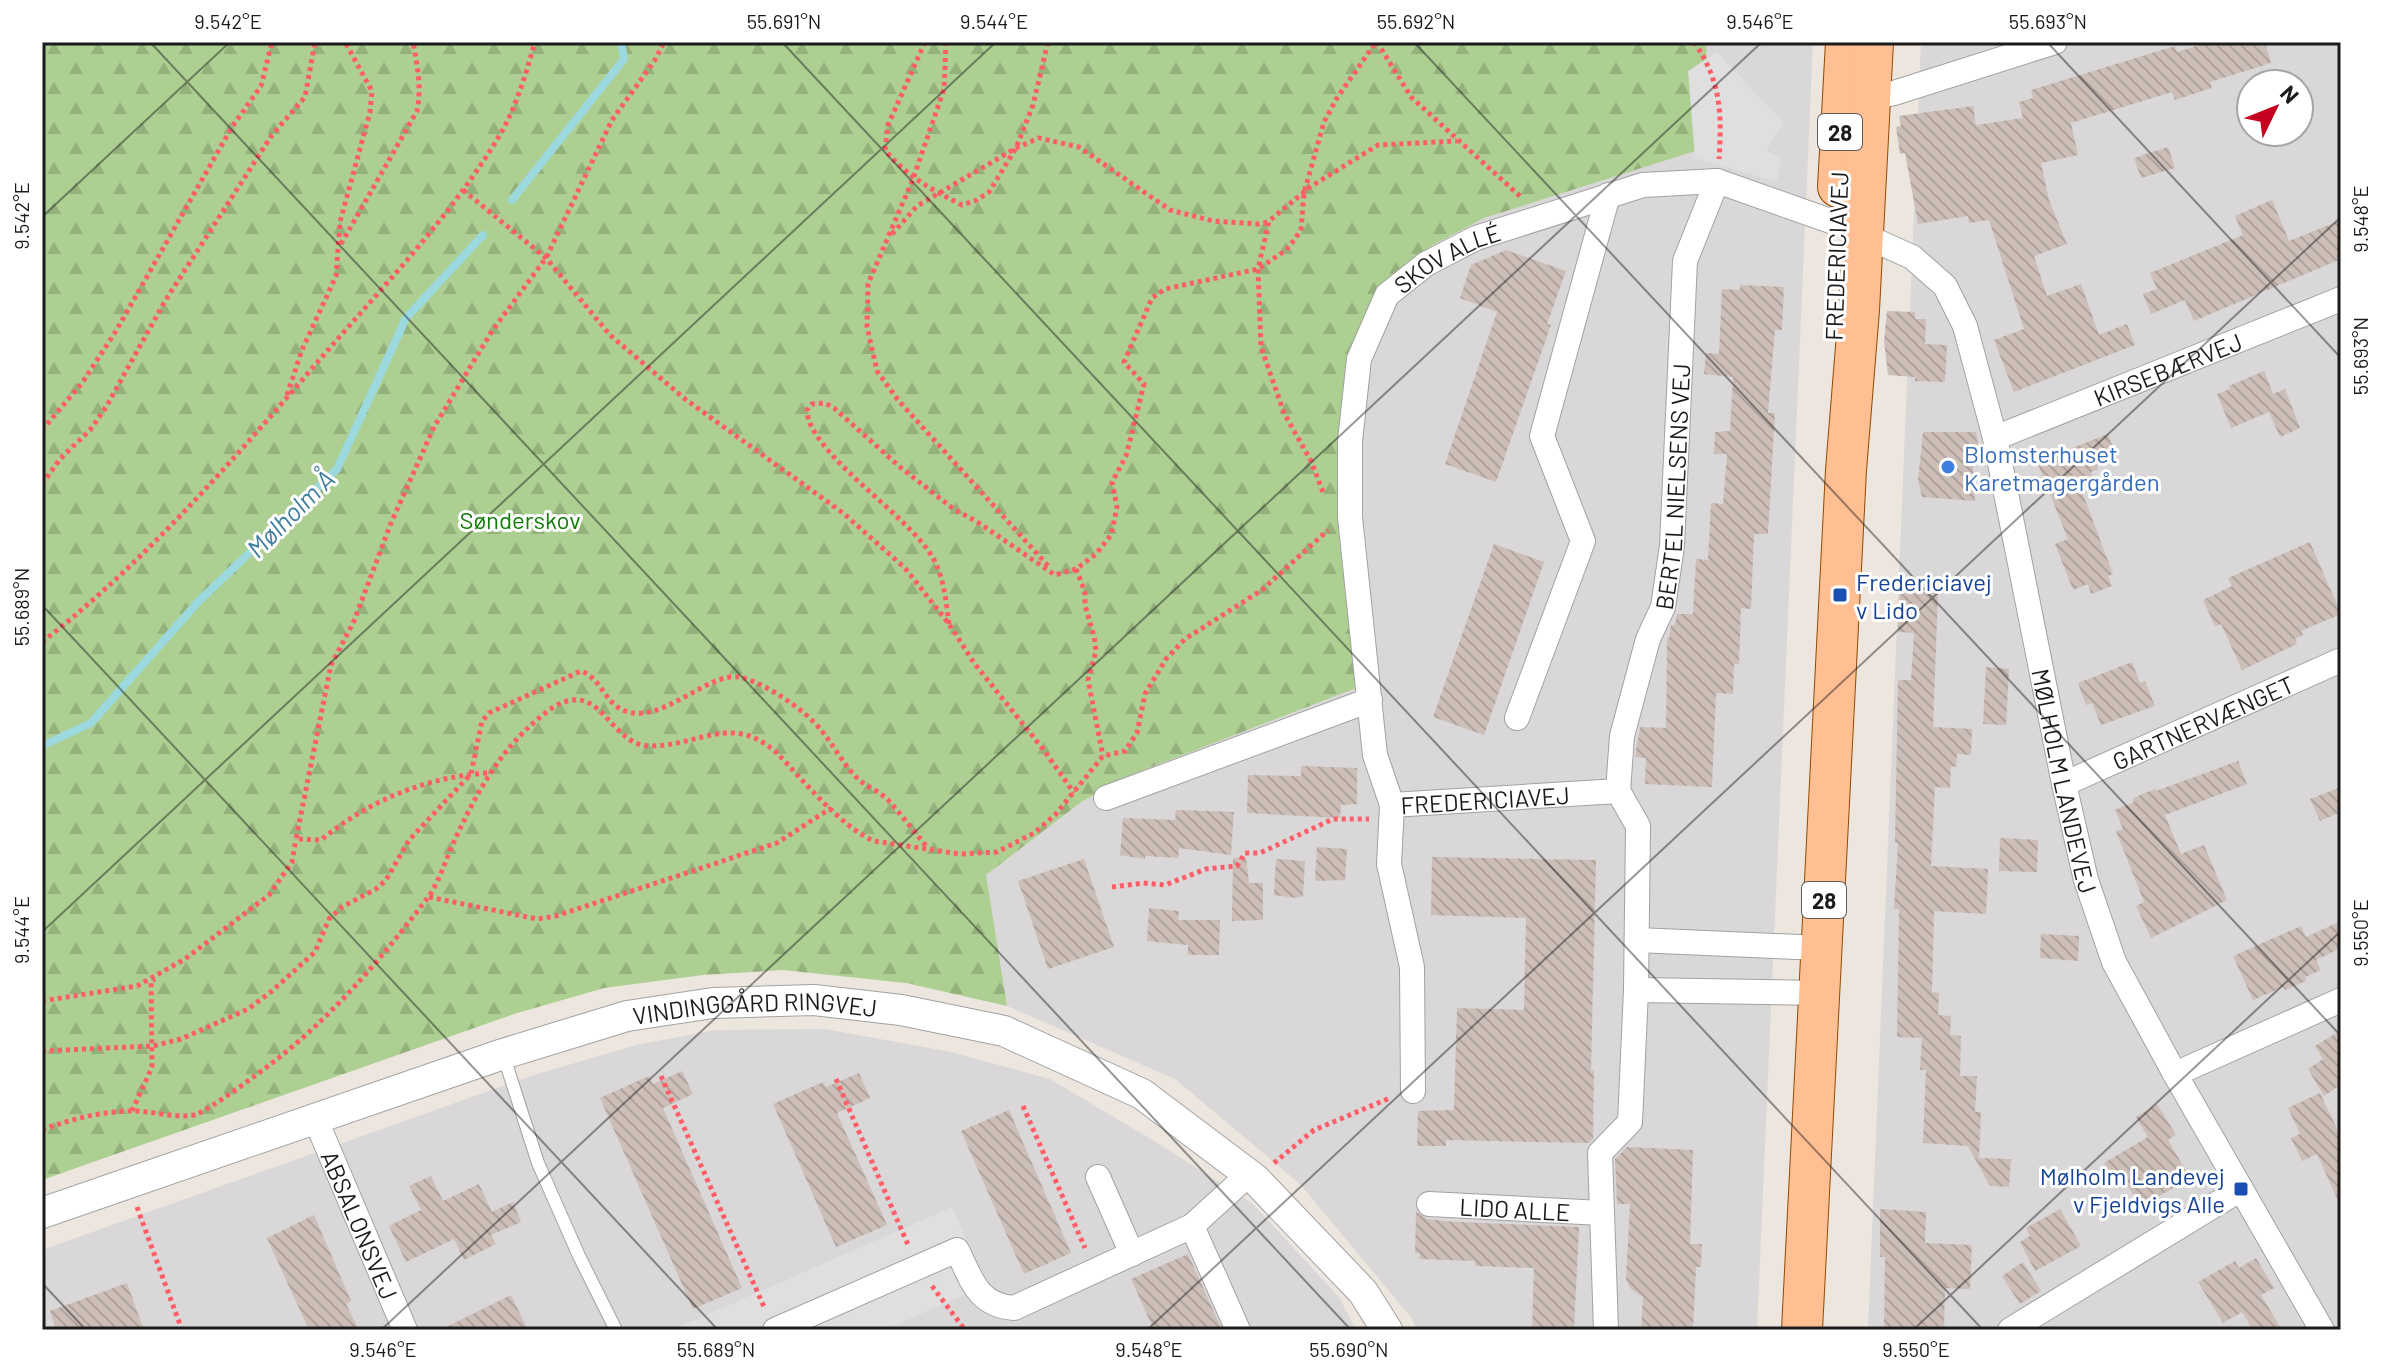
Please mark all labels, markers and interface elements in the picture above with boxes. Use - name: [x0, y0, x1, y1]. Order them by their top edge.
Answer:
- text: 9.542°E: [194, 9, 262, 33]
- text: 55.691°N: [747, 9, 821, 33]
- text: 9.544°E: [960, 9, 1028, 33]
- text: 55.692°N: [1377, 9, 1455, 33]
- text: 9.546°E: [1726, 9, 1794, 33]
- text: 55.693°N: [2009, 9, 2087, 33]
- north arrow: [2235, 68, 2315, 148]
- text: N: [2276, 79, 2305, 108]
- road number: 28: [1818, 114, 1862, 150]
- street label: FREDERICIAVEJ: [1819, 171, 1853, 341]
- text: 9.542°E: [9, 182, 33, 250]
- text: 9.548°E: [2348, 185, 2372, 253]
- street label: SKOV ALLÉ: [1388, 217, 1504, 299]
- text: 55.693°N: [2348, 317, 2372, 395]
- street label: KIRSEBÆRVEJ: [2089, 326, 2246, 411]
- street label: BERTEL NIELSENS VEJ: [1648, 362, 1695, 612]
- place label: Blomsterhuset Karetmagergården: [1964, 439, 2160, 496]
- marker: Blomsterhuset Karetmagergården: [1939, 458, 1957, 476]
- water label: Mølholm Å: [240, 463, 340, 563]
- park label: Sønderskov: [459, 505, 581, 534]
- place label: Fredericiavej v Lido: [1856, 567, 1992, 624]
- text: 55.689°N: [9, 568, 33, 646]
- marker: Fredericiavej v Lido: [1831, 586, 1849, 604]
- street label: MØLHOLM LANDEVEJ: [2027, 666, 2104, 897]
- street label: GARTNERVÆNGET: [2108, 669, 2298, 775]
- street label: FREDERICIAVEJ: [1400, 780, 1571, 819]
- road number: 28: [1802, 882, 1846, 918]
- text: 9.544°E: [9, 896, 33, 964]
- text: 9.550°E: [2348, 899, 2372, 967]
- street label: VINDINGGÅRD RINGVEJ: [631, 985, 879, 1029]
- street label: ABSALONSVEJ: [316, 1146, 405, 1304]
- place label: Mølholm Landevej v Fjeldvigs Alle: [2040, 1161, 2225, 1218]
- marker: Mølholm Landevej v Fjeldvigs Alle: [2232, 1180, 2250, 1198]
- street label: LIDO ALLE: [1459, 1191, 1571, 1226]
- text: 9.546°E: [349, 1337, 417, 1361]
- text: 55.689°N: [677, 1337, 755, 1361]
- text: 9.548°E: [1115, 1337, 1183, 1361]
- text: 55.690°N: [1309, 1337, 1389, 1361]
- text: 9.550°E: [1882, 1337, 1950, 1361]

